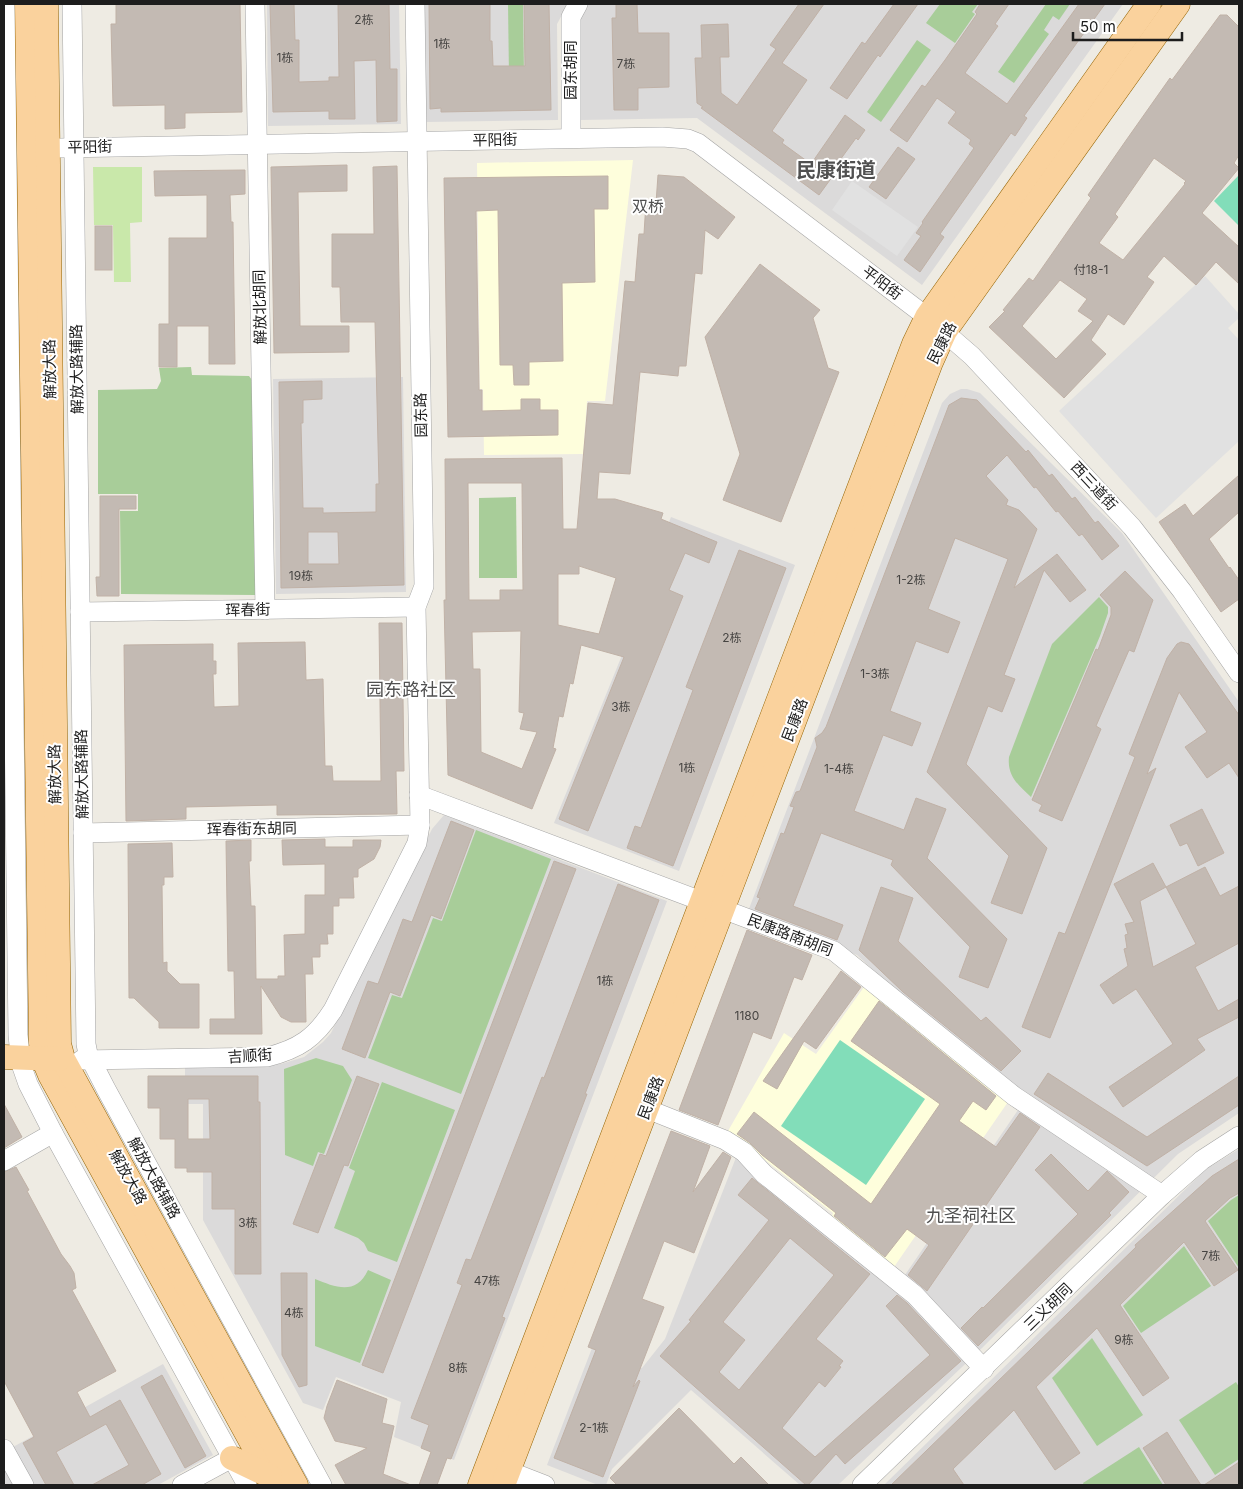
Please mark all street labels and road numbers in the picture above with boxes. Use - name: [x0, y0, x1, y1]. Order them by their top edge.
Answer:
- street label: 园东胡同: [561, 40, 580, 100]
- street label: 平阳街: [472, 130, 518, 149]
- street label: 平阳街: [67, 137, 113, 156]
- street label: 平阳街: [859, 261, 906, 304]
- street label: 解放北胡同: [249, 269, 270, 345]
- street label: 民康路: [923, 318, 960, 367]
- street label: 解放大路辅路: [66, 324, 87, 414]
- street label: 解放大路: [39, 339, 60, 399]
- street label: 园东路: [411, 392, 430, 438]
- street label: 西三道街: [1067, 457, 1122, 514]
- street label: 珲春街: [225, 600, 271, 619]
- street label: 民康路: [778, 695, 811, 744]
- street label: 解放大路辅路: [71, 729, 92, 819]
- street label: 解放大路: [44, 744, 65, 804]
- street label: 珲春街东胡同: [207, 818, 297, 839]
- street label: 民康路南胡同: [745, 910, 836, 960]
- street label: 吉顺街: [227, 1044, 273, 1067]
- street label: 民康路: [634, 1073, 667, 1122]
- street label: 解放大路辅路: [124, 1134, 185, 1222]
- street label: 解放大路: [106, 1146, 151, 1208]
- street label: 三义胡同: [1019, 1279, 1076, 1334]

